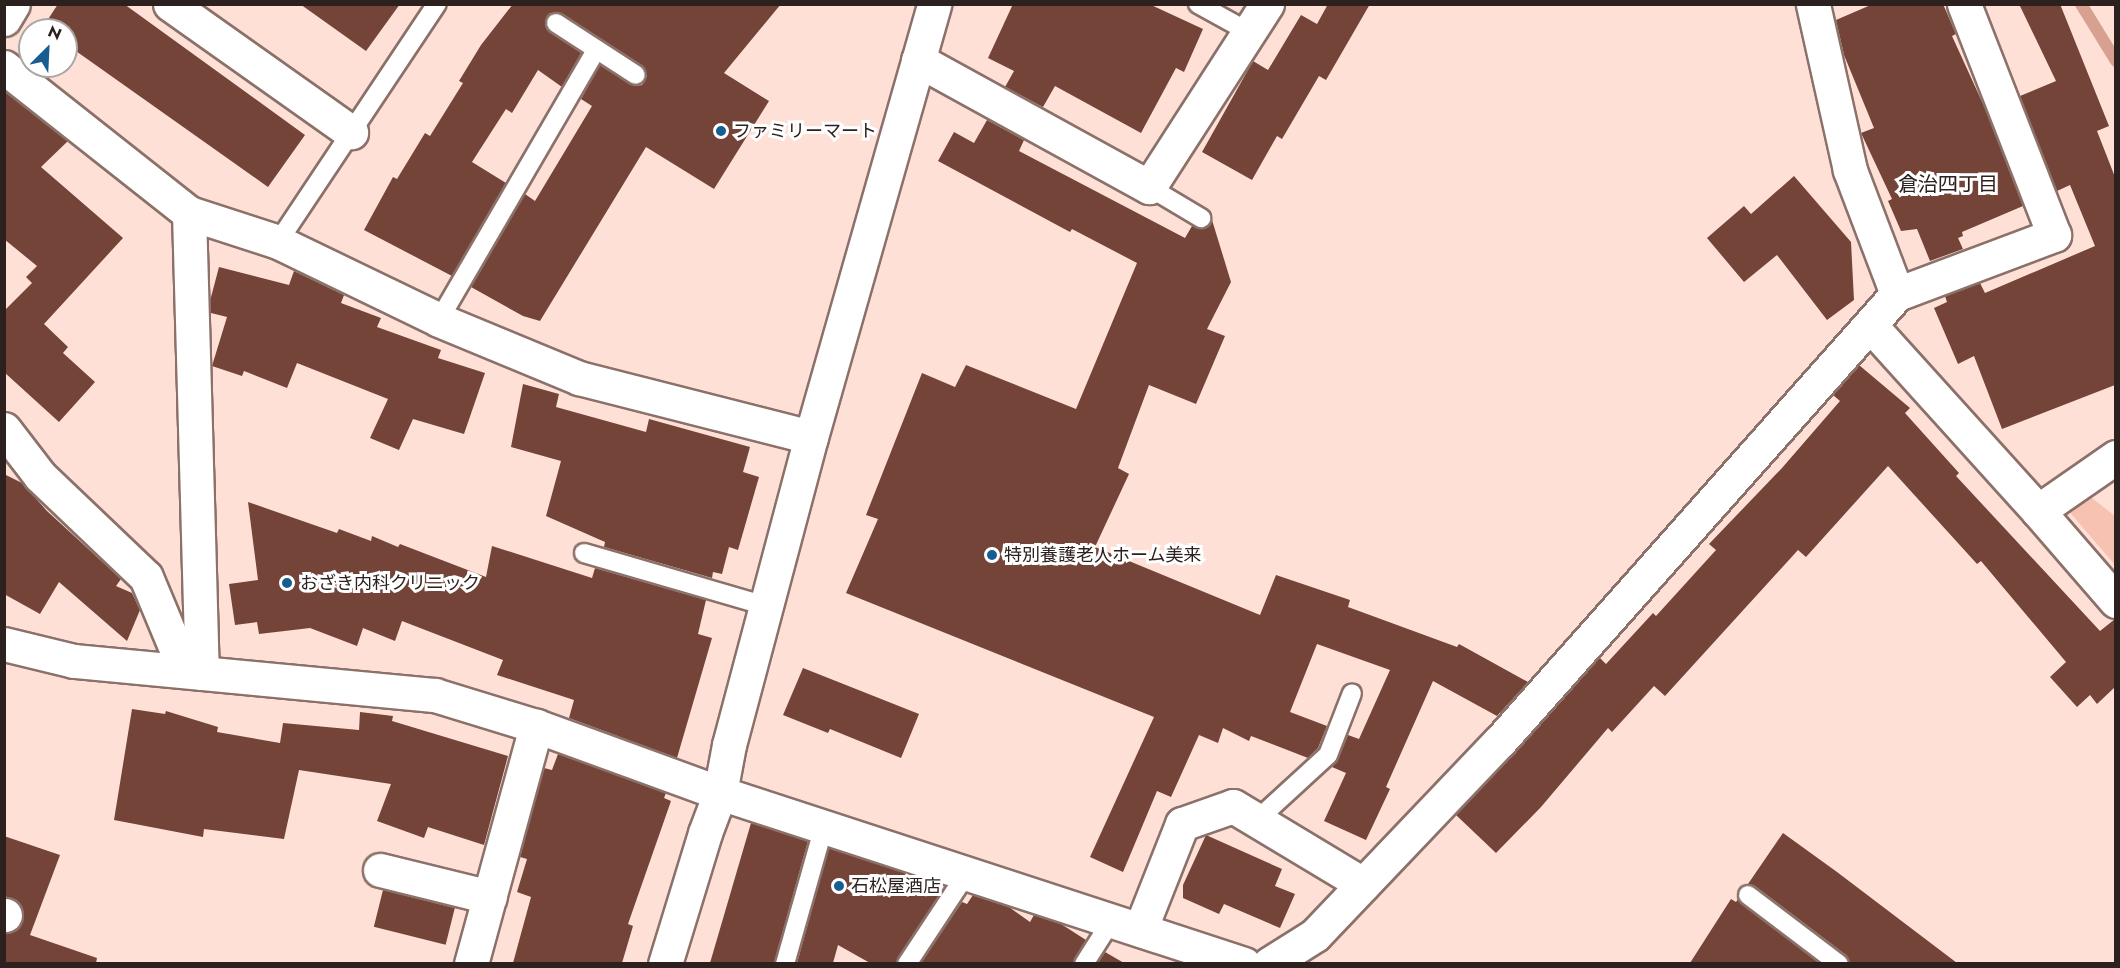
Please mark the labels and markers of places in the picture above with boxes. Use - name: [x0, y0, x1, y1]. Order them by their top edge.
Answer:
- place label: ファミリーマート: [733, 120, 877, 142]
- marker: ファミリーマート: [714, 124, 728, 138]
- place label: 特別養護老人ホーム美来: [1004, 544, 1202, 566]
- marker: 特別養護老人ホーム美来: [985, 548, 999, 562]
- place label: おざき内科クリニック: [300, 572, 480, 594]
- marker: おざき内科クリニック: [278, 574, 296, 592]
- place label: 石松屋酒店: [851, 875, 941, 897]
- marker: 石松屋酒店: [832, 879, 846, 893]

